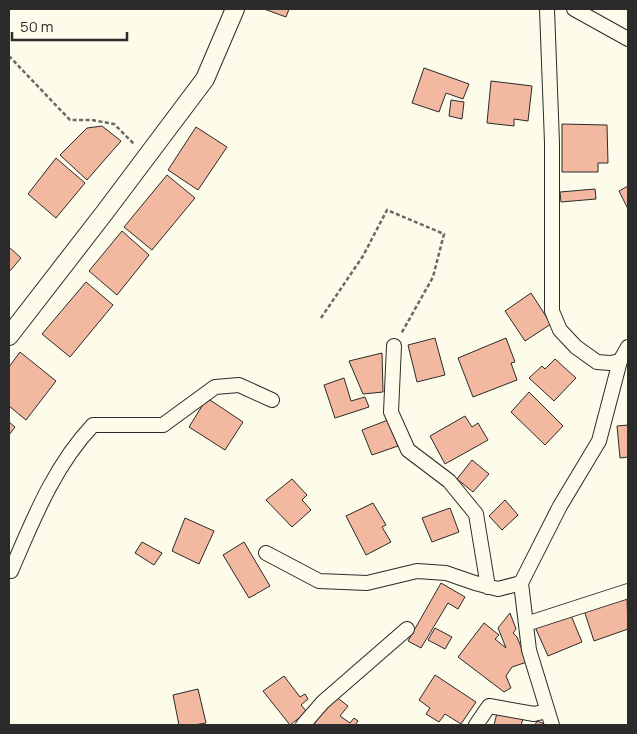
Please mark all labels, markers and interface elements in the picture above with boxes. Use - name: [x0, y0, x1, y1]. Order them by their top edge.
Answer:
- scale bar: [12, 10, 128, 42]
- text: 50 m: [20, 16, 54, 37]

